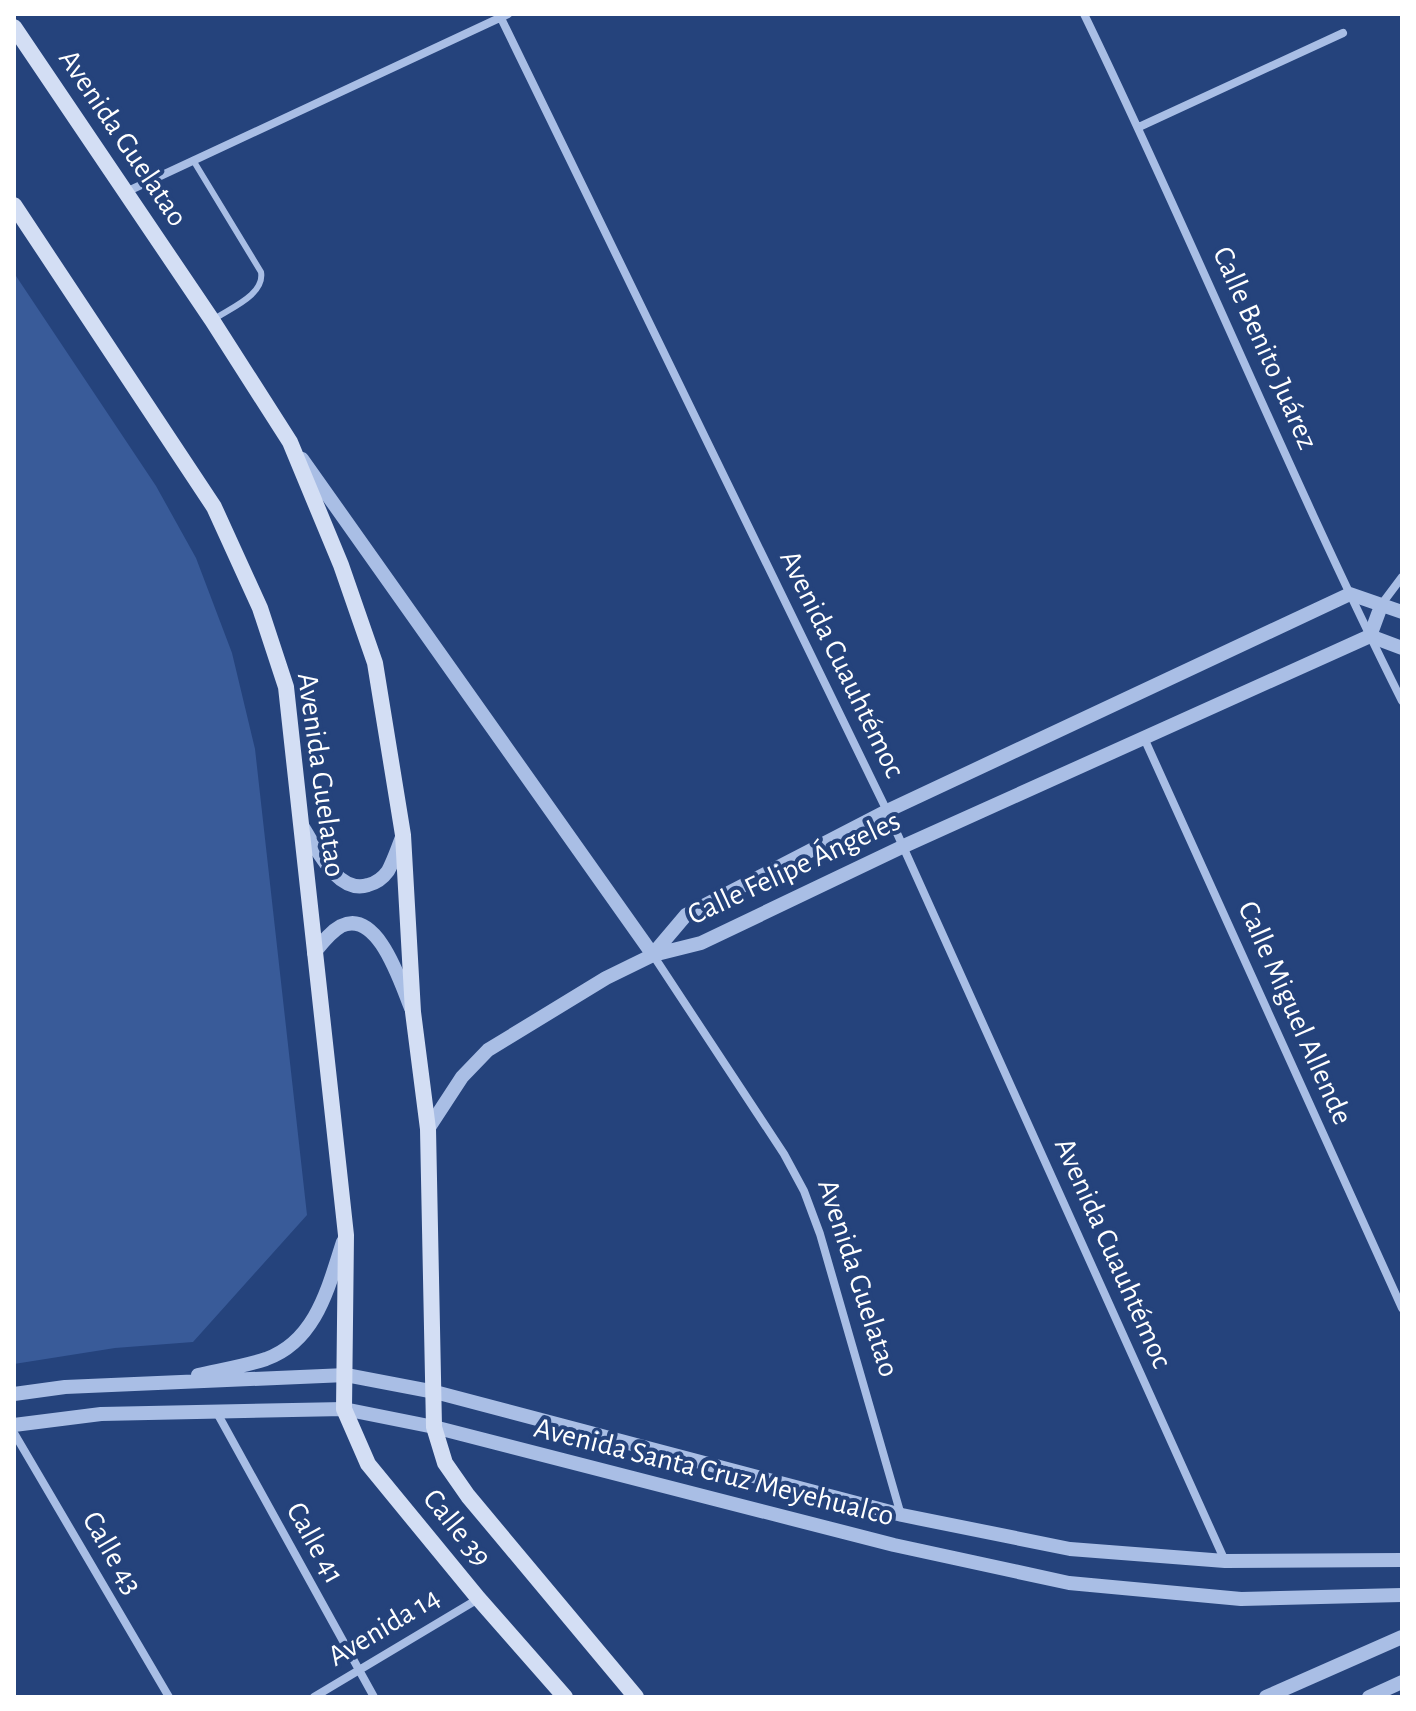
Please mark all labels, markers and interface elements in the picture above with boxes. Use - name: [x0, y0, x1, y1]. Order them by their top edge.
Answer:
- street label: Avenida Guelatao: [53, 44, 193, 232]
- street label: Calle Benito Juárez: [1207, 242, 1323, 454]
- street label: Avenida Cuauhtémoc: [774, 546, 910, 783]
- street label: Avenida Guelatao: [292, 671, 350, 879]
- street label: Calle Felipe Ángeles: [682, 804, 905, 930]
- street label: Calle Miguel Allende: [1232, 897, 1358, 1129]
- street label: Avenida Cuauhtémoc: [1049, 1133, 1177, 1373]
- street label: Avenida Guelatao: [812, 1175, 904, 1381]
- street label: Avenida Santa Cruz Meyehualco: [531, 1413, 897, 1531]
- street label: Calle 39: [417, 1484, 497, 1572]
- street label: Calle 41: [281, 1497, 349, 1589]
- street label: Calle 43: [77, 1507, 147, 1599]
- street label: Avenida 14: [323, 1582, 445, 1672]

